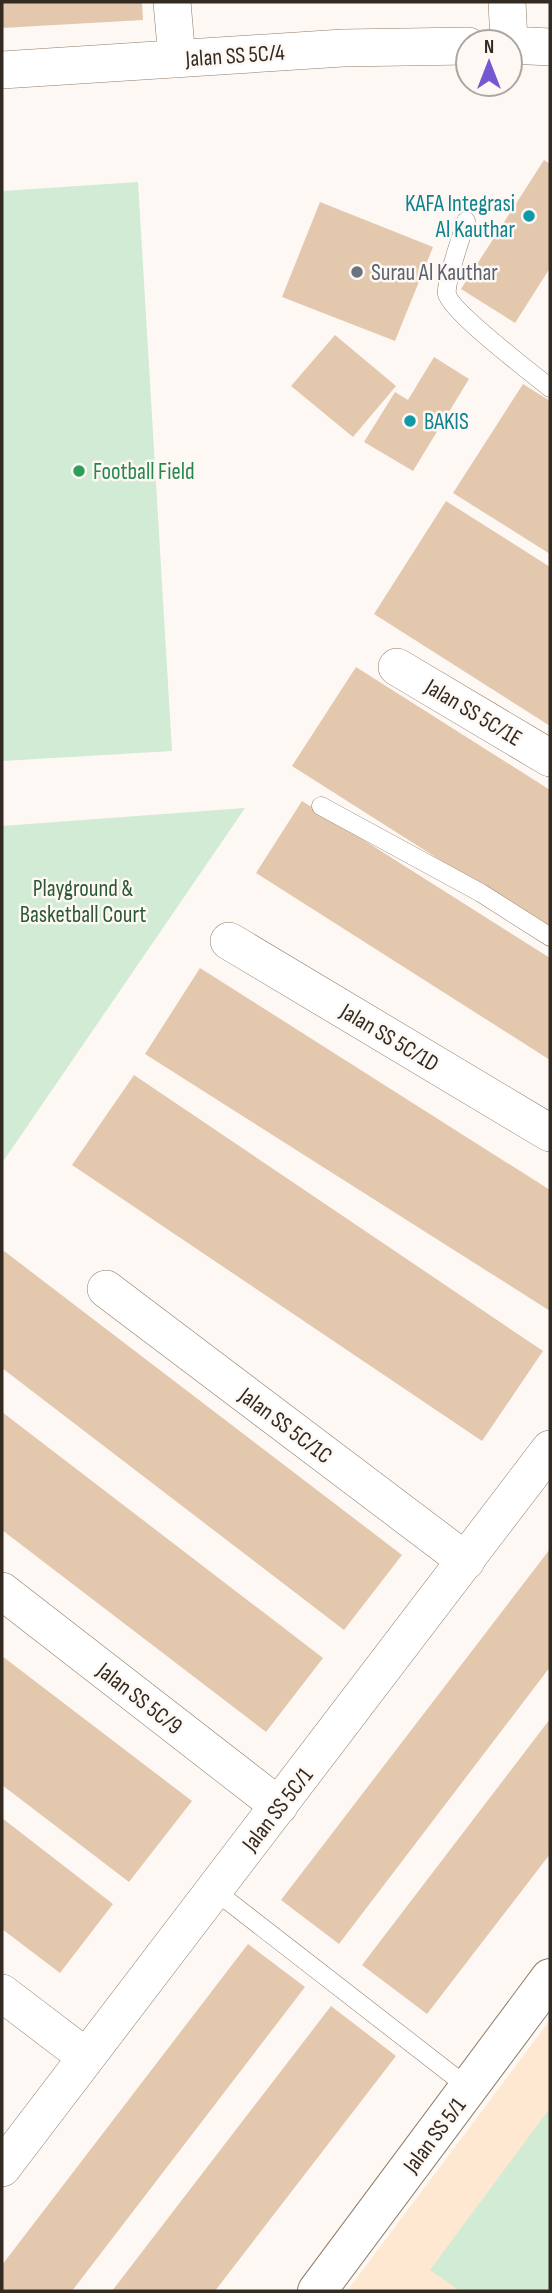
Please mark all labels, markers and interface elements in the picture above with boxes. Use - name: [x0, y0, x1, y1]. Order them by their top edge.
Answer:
- north arrow: [454, 28, 524, 98]
- text: N: [484, 36, 494, 59]
- street label: Jalan SS 5C/4: [184, 39, 286, 73]
- place label: KAFA Integrasi Al Kauthar: [405, 190, 515, 244]
- marker: KAFA Integrasi Al Kauthar: [521, 208, 537, 224]
- place label: Surau Al Kauthar: [371, 259, 498, 287]
- marker: Surau Al Kauthar: [349, 264, 365, 280]
- place label: BAKIS: [424, 408, 469, 436]
- marker: BAKIS: [402, 413, 418, 429]
- place label: Football Field: [93, 458, 195, 486]
- marker: Football Field: [71, 463, 87, 479]
- street label: Jalan SS 5C/1E: [419, 673, 527, 753]
- park label: Playground & Basketball Court: [20, 875, 146, 929]
- street label: Jalan SS 5C/1D: [334, 997, 444, 1078]
- street label: Jalan SS 5C/1C: [232, 1381, 338, 1470]
- street label: Jalan SS 5C/9: [90, 1656, 188, 1741]
- street label: Jalan SS 5C/1: [236, 1762, 319, 1858]
- street label: Jalan SS 5/1: [397, 2092, 472, 2180]

